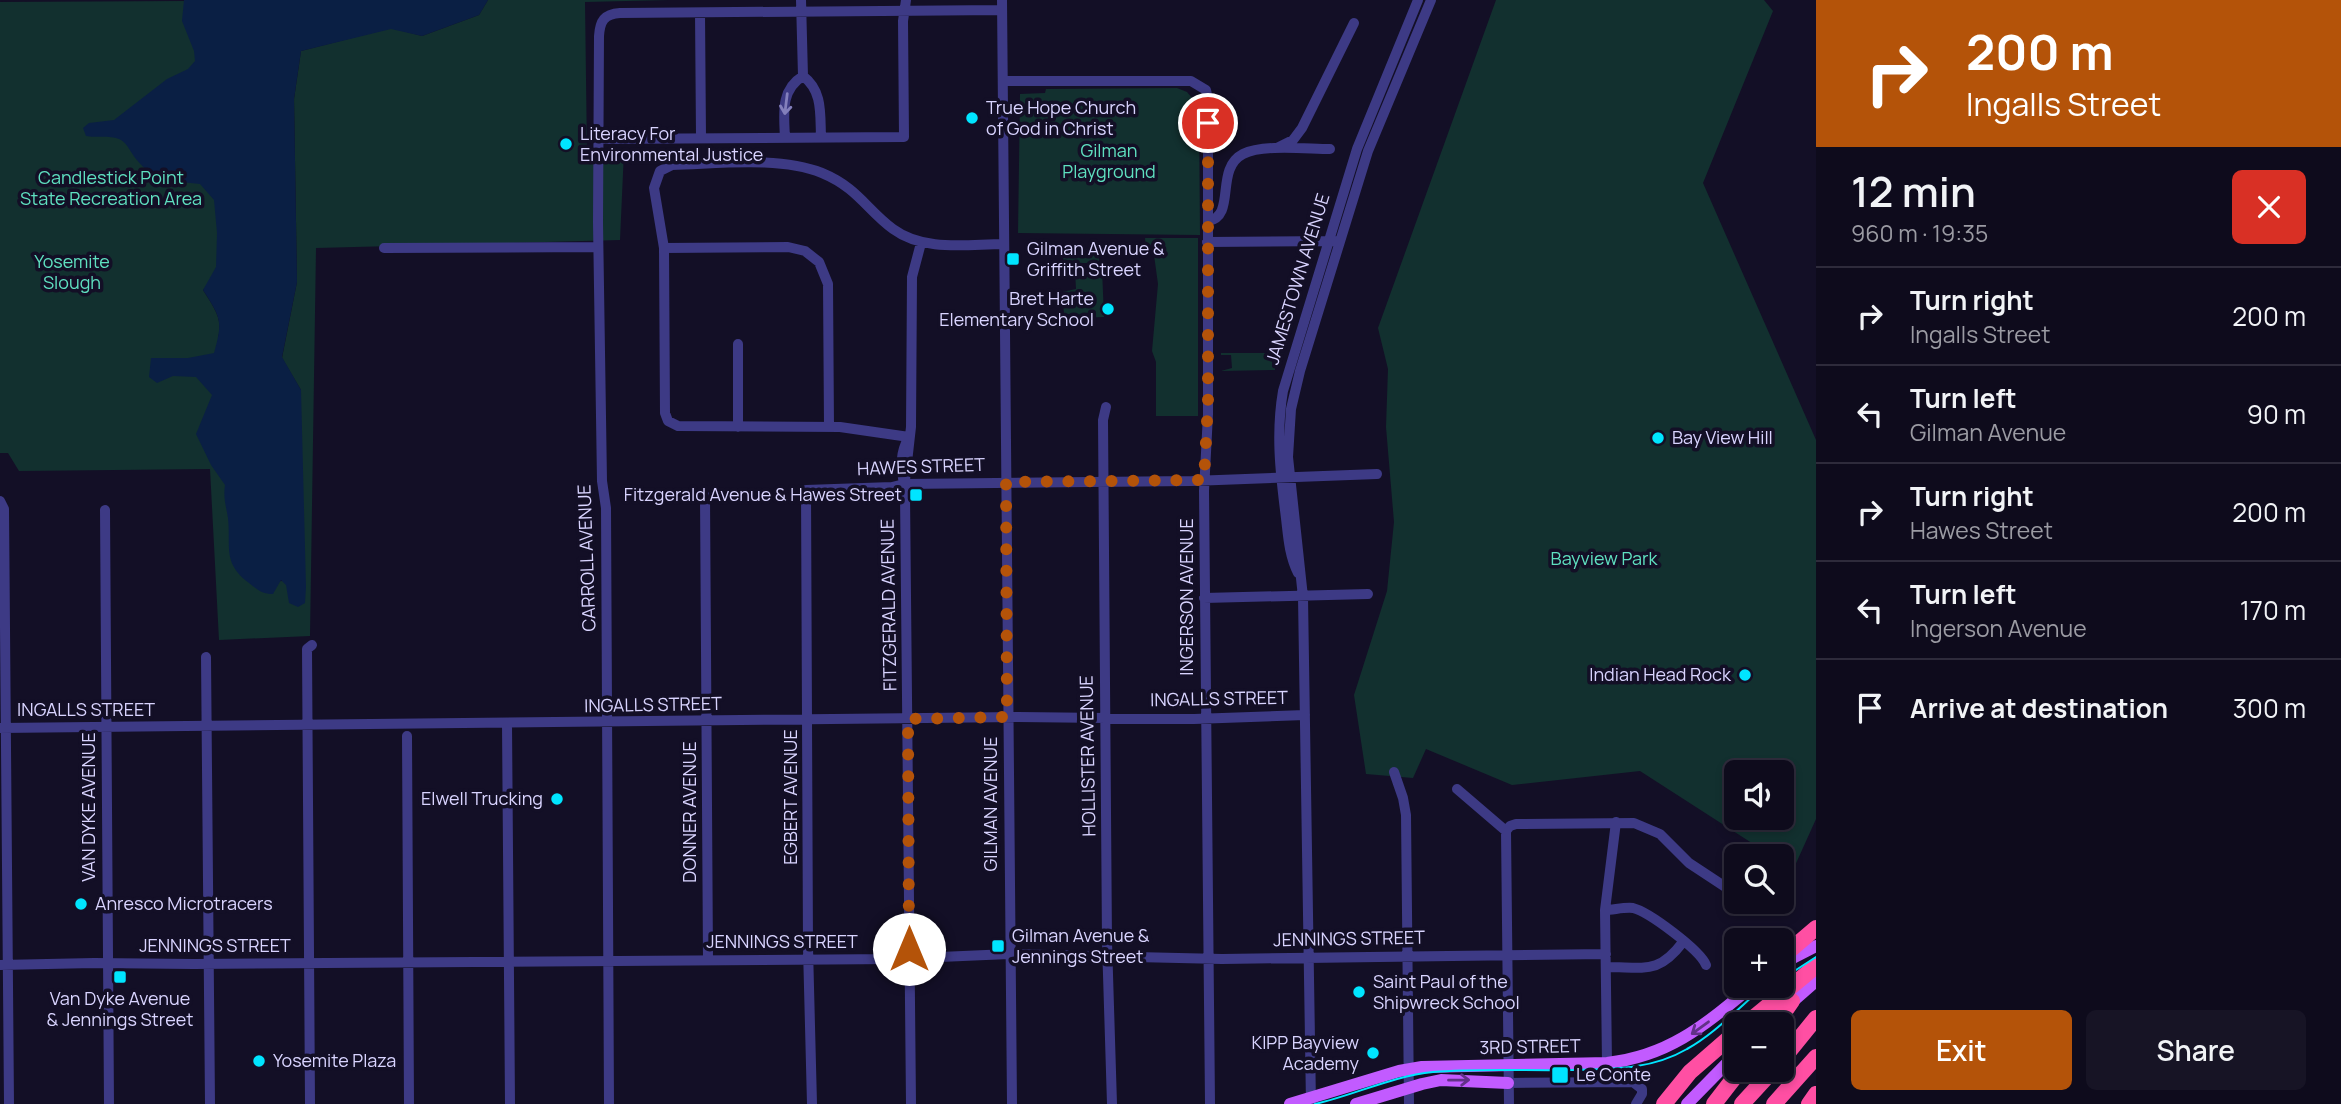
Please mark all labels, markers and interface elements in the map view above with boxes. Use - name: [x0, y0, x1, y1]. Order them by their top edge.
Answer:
- text: 200 m: [1966, 18, 2114, 85]
- icon: right: [1851, 28, 1942, 119]
- text: Ingalls Street: [1966, 82, 2161, 126]
- one-way arrow: [779, 92, 792, 115]
- pin: [1178, 93, 1238, 153]
- place label: True Hope Church of God in Christ: [986, 95, 1136, 140]
- icon: arrive: [1189, 104, 1227, 142]
- marker: True Hope Church of God in Christ: [964, 110, 980, 126]
- place label: Literacy For Environmental Justice: [580, 121, 763, 166]
- marker: Literacy For Environmental Justice: [558, 136, 574, 152]
- park label: Gilman Playground: [1062, 138, 1156, 183]
- text: 12 min: [1851, 162, 1976, 220]
- park label: Candlestick Point State Recreation Area: [20, 165, 202, 210]
- button: close: [2232, 170, 2306, 244]
- street label: JAMESTOWN AVENUE: [1260, 190, 1335, 367]
- text: 960 m · 19:35: [1851, 217, 1988, 249]
- place label: Gilman Avenue & Griffith Street: [1027, 236, 1165, 281]
- park label: Yosemite Slough: [34, 249, 110, 294]
- marker: Gilman Avenue & Griffith Street: [1005, 251, 1021, 267]
- text: Turn right: [1910, 282, 2034, 318]
- place label: Bret Harte Elementary School: [939, 286, 1094, 331]
- icon: right: [1851, 297, 1889, 335]
- text: 200 m: [2232, 298, 2306, 334]
- marker: Bret Harte Elementary School: [1100, 301, 1116, 317]
- text: Ingalls Street: [1910, 318, 2050, 350]
- text: Turn left: [1910, 380, 2017, 416]
- icon: left: [1851, 395, 1889, 433]
- text: 90 m: [2247, 396, 2306, 432]
- text: Gilman Avenue: [1910, 416, 2066, 448]
- place label: Bay View Hill: [1672, 425, 1773, 449]
- marker: Bay View Hill: [1650, 430, 1666, 446]
- street label: HAWES STREET: [856, 452, 986, 480]
- text: Turn right: [1910, 478, 2034, 514]
- place label: Fitzgerald Avenue & Hawes Street: [624, 482, 902, 506]
- street label: CARROLL AVENUE: [571, 484, 601, 632]
- marker: Fitzgerald Avenue & Hawes Street: [908, 487, 924, 503]
- icon: right: [1851, 493, 1889, 531]
- text: 200 m: [2232, 494, 2306, 530]
- text: Hawes Street: [1910, 514, 2053, 546]
- street label: INGERSON AVENUE: [1174, 518, 1198, 676]
- street label: FITZGERALD AVENUE: [874, 519, 902, 691]
- park label: Bayview Park: [1551, 546, 1658, 570]
- text: Turn left: [1910, 576, 2017, 612]
- icon: left: [1851, 591, 1889, 629]
- text: 170 m: [2240, 592, 2306, 628]
- text: Ingerson Avenue: [1910, 612, 2087, 644]
- place label: Indian Head Rock: [1589, 662, 1732, 686]
- marker: Indian Head Rock: [1737, 667, 1753, 683]
- street label: HOLLISTER AVENUE: [1074, 675, 1100, 837]
- street label: INGALLS STREET: [1150, 685, 1288, 711]
- icon: arrive: [1851, 689, 1889, 727]
- text: Arrive at destination: [1910, 690, 2168, 726]
- text: 300 m: [2233, 690, 2306, 726]
- street label: INGALLS STREET: [584, 691, 722, 717]
- street label: INGALLS STREET: [17, 697, 155, 721]
- street label: EGBERT AVENUE: [778, 729, 802, 865]
- street label: VAN DYKE AVENUE: [76, 732, 100, 882]
- street label: GILMAN AVENUE: [978, 736, 1002, 872]
- street label: DONNER AVENUE: [677, 741, 701, 883]
- map controls: [1724, 760, 1794, 1082]
- button: sound: [1724, 760, 1794, 830]
- place label: Elwell Trucking: [421, 786, 543, 810]
- marker: Elwell Trucking: [549, 791, 565, 807]
- button: search: [1724, 844, 1794, 914]
- place label: Anresco Microtracers: [95, 891, 273, 915]
- marker: Anresco Microtracers: [73, 896, 89, 912]
- position arrow: [872, 912, 946, 986]
- place label: Gilman Avenue & Jennings Street: [1012, 923, 1150, 968]
- street label: JENNINGS STREET: [1273, 925, 1425, 951]
- button: +: [1724, 928, 1794, 998]
- street label: JENNINGS STREET: [706, 929, 858, 953]
- street label: JENNINGS STREET: [139, 933, 291, 957]
- marker: Gilman Avenue & Jennings Street: [990, 938, 1006, 954]
- marker: Van Dyke Avenue & Jennings Street: [112, 969, 128, 985]
- place label: Saint Paul of the Shipwreck School: [1373, 969, 1520, 1014]
- marker: Saint Paul of the Shipwreck School: [1351, 984, 1367, 1000]
- place label: Van Dyke Avenue & Jennings Street: [47, 986, 193, 1031]
- button: Exit: [1851, 1010, 2072, 1090]
- button: Share: [2086, 1010, 2306, 1090]
- button: −: [1724, 1012, 1794, 1082]
- one-way arrow: [1691, 1021, 1710, 1035]
- place label: KIPP Bayview Academy: [1251, 1030, 1360, 1075]
- street label: 3RD STREET: [1479, 1033, 1581, 1059]
- marker: KIPP Bayview Academy: [1365, 1045, 1381, 1061]
- place label: Yosemite Plaza: [273, 1048, 396, 1072]
- marker: Yosemite Plaza: [251, 1053, 267, 1069]
- place label: Le Conte: [1576, 1062, 1651, 1086]
- marker: Le Conte: [1550, 1065, 1570, 1085]
- one-way arrow: [1447, 1073, 1470, 1087]

